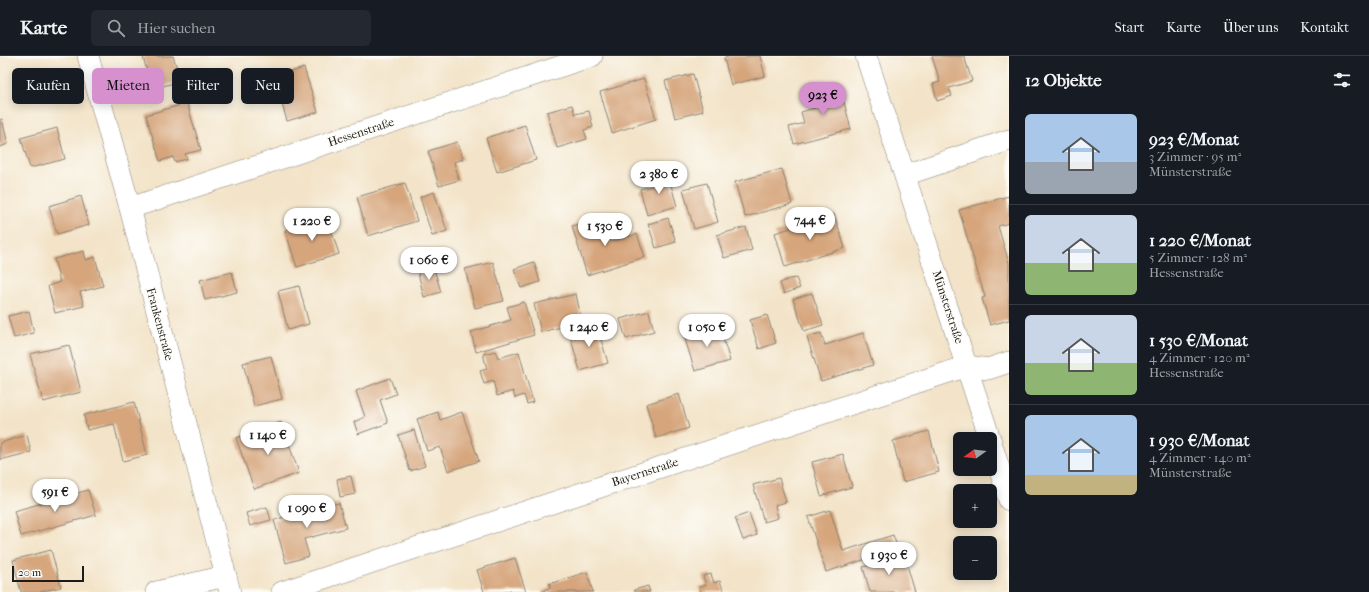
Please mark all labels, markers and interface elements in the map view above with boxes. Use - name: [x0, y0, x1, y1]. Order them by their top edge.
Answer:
- search box: [91, 10, 371, 46]
- text: Karte: [20, 17, 67, 39]
- icon: search: [105, 17, 127, 39]
- text: Hier suchen: [137, 19, 215, 37]
- text: Start: [1115, 19, 1144, 36]
- text: Karte: [1166, 19, 1201, 36]
- text: Über uns: [1223, 19, 1278, 36]
- text: Kontakt: [1300, 19, 1349, 36]
- chip: Kaufen: [12, 68, 84, 104]
- chip: Mieten: [92, 68, 164, 104]
- chip: Filter: [172, 68, 233, 104]
- chip: Neu: [241, 68, 294, 104]
- icon: filters: [1331, 69, 1353, 91]
- text: 12 Objekte: [1025, 70, 1102, 90]
- pin: 923 €: [795, 82, 851, 116]
- text: 923 €: [808, 87, 838, 102]
- street label: Hessenstraße: [326, 115, 396, 149]
- text: 923 €/Monat: [1149, 129, 1239, 149]
- icon: home: [1057, 130, 1105, 178]
- text: 3 Zimmer · 95 m²: [1149, 149, 1241, 164]
- pin: 2 380 €: [622, 161, 696, 195]
- text: Münsterstraße: [1149, 164, 1232, 179]
- text: 2 380 €: [639, 166, 679, 181]
- pin: 744 €: [782, 207, 838, 241]
- pin: 1 220 €: [275, 208, 349, 242]
- text: 744 €: [794, 212, 826, 227]
- text: 1 220 €: [293, 213, 331, 228]
- pin: 1 530 €: [568, 213, 642, 247]
- text: 1 530 €: [587, 218, 623, 233]
- text: 1 220 €/Monat: [1149, 230, 1251, 250]
- icon: home: [1057, 231, 1105, 279]
- pin: 1 060 €: [392, 247, 466, 281]
- text: 5 Zimmer · 128 m²: [1149, 250, 1247, 265]
- text: 1 060 €: [409, 252, 449, 267]
- text: Hessenstraße: [1149, 265, 1224, 280]
- street label: Münsterstraße: [930, 269, 966, 345]
- street label: Frankenstraße: [144, 286, 176, 362]
- pin: 1 240 €: [552, 314, 626, 348]
- pin: 1 050 €: [670, 314, 744, 348]
- text: 1 240 €: [569, 319, 609, 334]
- text: 1 050 €: [688, 319, 726, 334]
- text: 1 530 €/Monat: [1149, 330, 1248, 350]
- icon: home: [1057, 331, 1105, 379]
- text: 4 Zimmer · 120 m²: [1149, 350, 1250, 365]
- text: Hessenstraße: [1149, 365, 1224, 380]
- pin: 1 140 €: [231, 422, 305, 456]
- text: 1 140 €: [249, 427, 287, 442]
- text: 1 930 €/Monat: [1149, 430, 1250, 450]
- icon: home: [1057, 431, 1105, 479]
- north arrow: [953, 432, 997, 476]
- map controls: [953, 432, 997, 580]
- text: 4 Zimmer · 140 m²: [1149, 450, 1251, 465]
- street label: Bayernstraße: [610, 455, 680, 489]
- text: Münsterstraße: [1149, 465, 1232, 480]
- pin: 591 €: [27, 479, 83, 513]
- text: 591 €: [41, 484, 69, 499]
- button: +: [953, 484, 997, 528]
- pin: 1 090 €: [270, 495, 344, 529]
- text: 1 090 €: [287, 500, 327, 515]
- button: −: [953, 536, 997, 580]
- pin: 1 930 €: [852, 542, 926, 576]
- text: 1 930 €: [870, 547, 908, 562]
- scale bar: [12, 564, 84, 583]
- text: 20 m: [18, 566, 41, 579]

